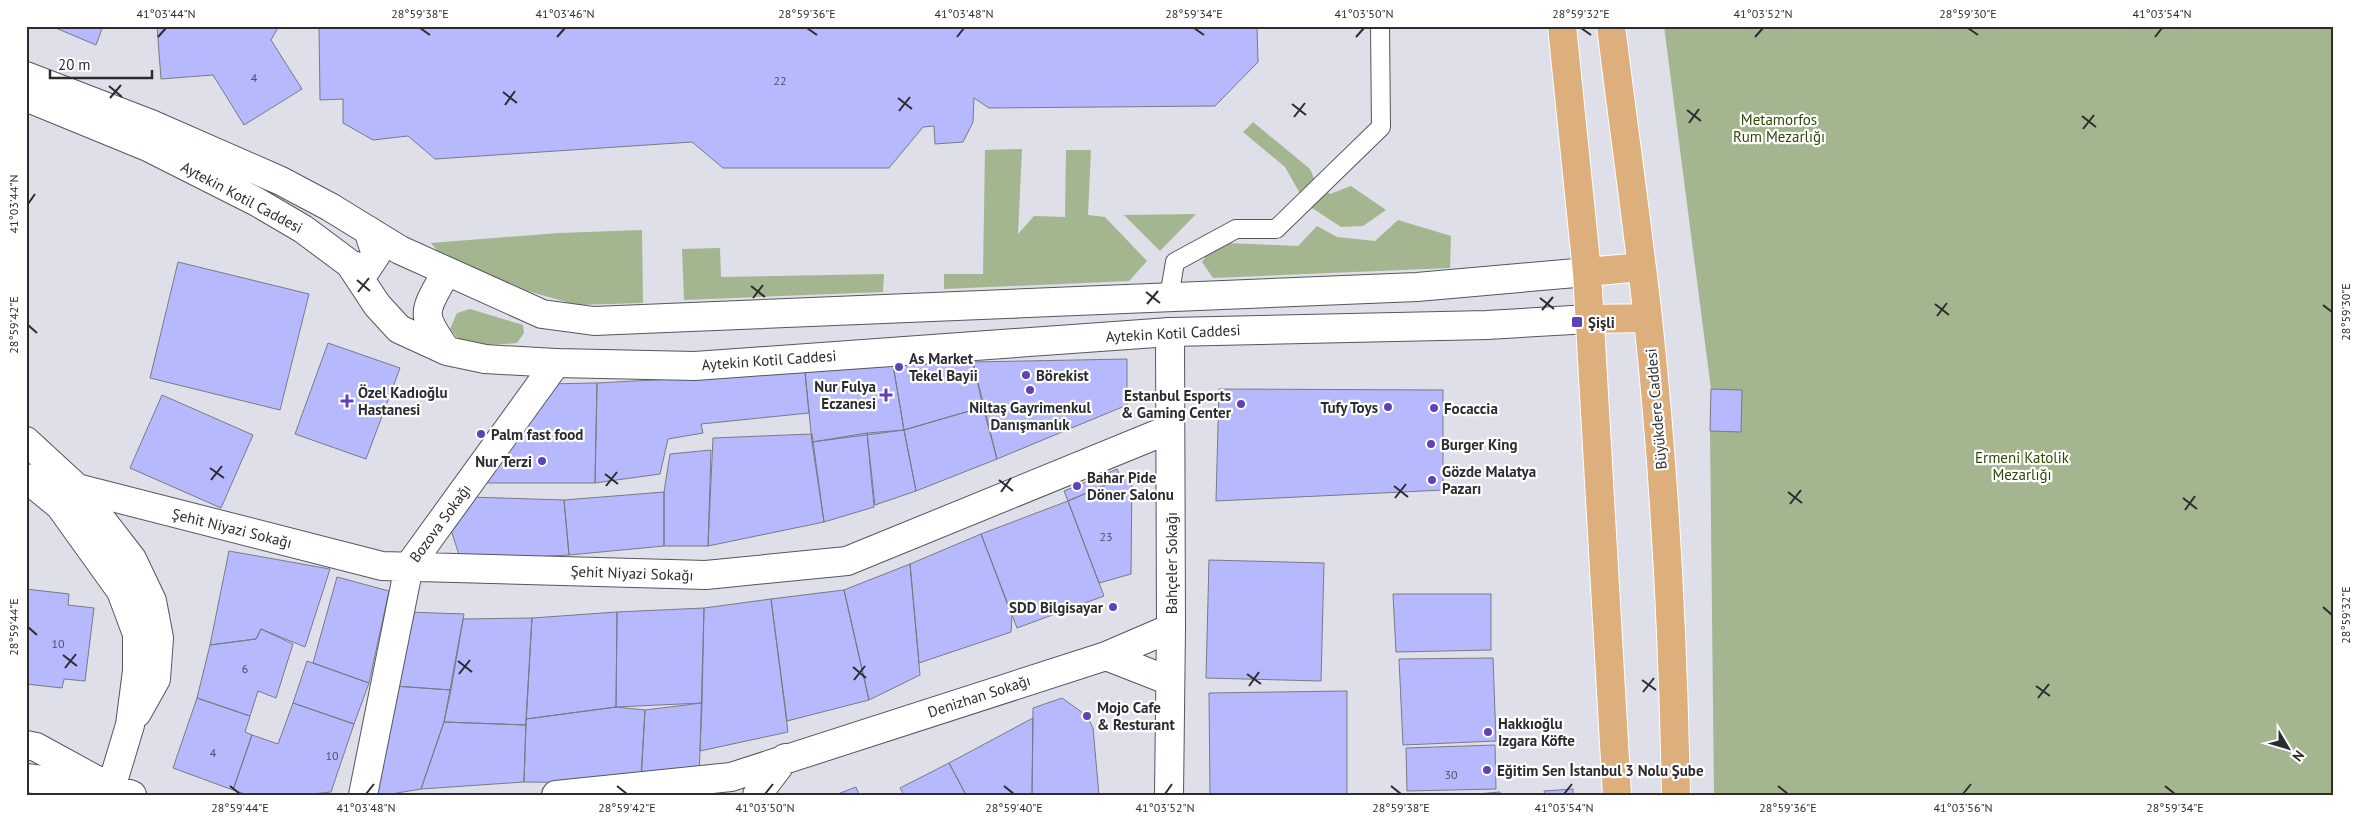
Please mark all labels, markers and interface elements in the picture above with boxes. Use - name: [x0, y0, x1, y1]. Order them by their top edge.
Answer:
- text: 41°03'44"N: [136, 6, 196, 21]
- text: 28°59'38"E: [391, 6, 449, 21]
- text: 41°03'46"N: [535, 6, 595, 21]
- text: 28°59'36"E: [778, 6, 836, 21]
- text: 41°03'48"N: [934, 6, 994, 21]
- text: 28°59'34"E: [1165, 6, 1223, 21]
- text: 41°03'50"N: [1334, 6, 1394, 21]
- text: 28°59'32"E: [1552, 6, 1610, 21]
- text: 41°03'52"N: [1733, 6, 1793, 21]
- text: 28°59'30"E: [1939, 6, 1997, 21]
- text: 41°03'54"N: [2132, 6, 2192, 21]
- scale bar: [50, 48, 152, 80]
- text: 20 m: [58, 55, 91, 74]
- house number: 4: [251, 70, 258, 85]
- house number: 22: [773, 73, 787, 88]
- park label: Metamorfos Rum Mezarlığı: [1733, 110, 1825, 146]
- street label: Aytekin Kotil Caddesi: [178, 157, 306, 237]
- text: 41°03'44"N: [6, 174, 21, 234]
- text: 28°59'30"E: [2338, 283, 2353, 341]
- text: 28°59'42"E: [6, 296, 21, 354]
- place label: Şişli: [1588, 313, 1615, 332]
- marker: Şişli: [1570, 315, 1584, 329]
- street label: Aytekin Kotil Caddesi: [1105, 320, 1241, 346]
- street label: Aytekin Kotil Caddesi: [701, 346, 837, 374]
- street label: Büyükdere Caddesi: [1641, 348, 1671, 470]
- place label: As Market Tekel Bayii: [909, 349, 978, 385]
- marker: As Market Tekel Bayii: [893, 361, 905, 373]
- place label: Börekist: [1036, 366, 1090, 385]
- marker: Börekist: [1020, 369, 1032, 381]
- place label: Nur Fulya Eczanesi: [814, 377, 876, 413]
- place label: Özel Kadıoğlu Hastanesi: [358, 383, 448, 419]
- marker: Niltaş Gayrimenkul Danışmanlık: [1024, 384, 1036, 396]
- place label: Estanbul Esports & Gaming Center: [1121, 386, 1232, 422]
- marker: Nur Fulya Eczanesi: [880, 389, 892, 401]
- marker: Özel Kadıoğlu Hastanesi: [340, 394, 354, 408]
- place label: Niltaş Gayrimenkul Danışmanlık: [969, 398, 1091, 434]
- marker: Estanbul Esports & Gaming Center: [1235, 398, 1247, 410]
- place label: Tufy Toys: [1321, 398, 1378, 417]
- place label: Focaccia: [1444, 399, 1498, 418]
- marker: Tufy Toys: [1382, 401, 1394, 413]
- marker: Focaccia: [1428, 402, 1440, 414]
- place label: Palm fast food: [491, 425, 583, 444]
- marker: Palm fast food: [475, 428, 487, 440]
- place label: Burger King: [1441, 435, 1517, 454]
- marker: Burger King: [1425, 438, 1437, 450]
- park label: Ermeni Katolik Mezarlığı: [1975, 448, 2070, 484]
- place label: Nur Terzi: [475, 452, 532, 471]
- marker: Nur Terzi: [536, 455, 548, 467]
- place label: Gözde Malatya Pazarı: [1442, 462, 1536, 498]
- place label: Bahar Pide Döner Salonu: [1087, 468, 1174, 504]
- marker: Gözde Malatya Pazarı: [1426, 474, 1438, 486]
- street label: Bozova Sokağı: [405, 480, 475, 566]
- marker: Bahar Pide Döner Salonu: [1071, 480, 1083, 492]
- street label: Şehit Niyazi Sokağı: [170, 504, 294, 552]
- street label: Bahçeler Sokağı: [1162, 512, 1181, 614]
- house number: 23: [1099, 529, 1113, 544]
- street label: Şehit Niyazi Sokağı: [570, 561, 694, 585]
- text: 28°59'32"E: [2338, 586, 2353, 644]
- text: 28°59'44"E: [6, 598, 21, 656]
- place label: SDD Bilgisayar: [1009, 598, 1104, 617]
- marker: SDD Bilgisayar: [1107, 601, 1119, 613]
- house number: 10: [51, 636, 65, 651]
- house number: 6: [242, 661, 248, 676]
- street label: Denizhan Sokağı: [925, 670, 1033, 722]
- place label: Mojo Cafe & Resturant: [1097, 698, 1175, 734]
- marker: Mojo Cafe & Resturant: [1081, 710, 1093, 722]
- place label: Hakkıoğlu Izgara Köfte: [1498, 714, 1575, 750]
- north arrow: [2262, 724, 2312, 774]
- marker: Hakkıoğlu Izgara Köfte: [1482, 726, 1494, 738]
- house number: 4: [210, 745, 217, 760]
- text: N: [2288, 747, 2308, 765]
- house number: 10: [325, 748, 339, 763]
- place label: Eğitim Sen İstanbul 3 Nolu Şube: [1497, 761, 1704, 780]
- marker: Eğitim Sen İstanbul 3 Nolu Şube: [1481, 764, 1493, 776]
- house number: 30: [1444, 767, 1458, 782]
- text: 28°59'44"E: [211, 800, 269, 815]
- text: 41°03'48"N: [336, 800, 396, 815]
- text: 28°59'42"E: [598, 800, 656, 815]
- text: 41°03'50"N: [735, 800, 795, 815]
- text: 28°59'40"E: [985, 800, 1043, 815]
- text: 41°03'52"N: [1135, 800, 1195, 815]
- text: 28°59'38"E: [1372, 800, 1430, 815]
- text: 41°03'54"N: [1534, 800, 1594, 815]
- text: 28°59'36"E: [1759, 800, 1817, 815]
- text: 41°03'56"N: [1933, 800, 1993, 815]
- text: 28°59'34"E: [2146, 800, 2204, 815]

